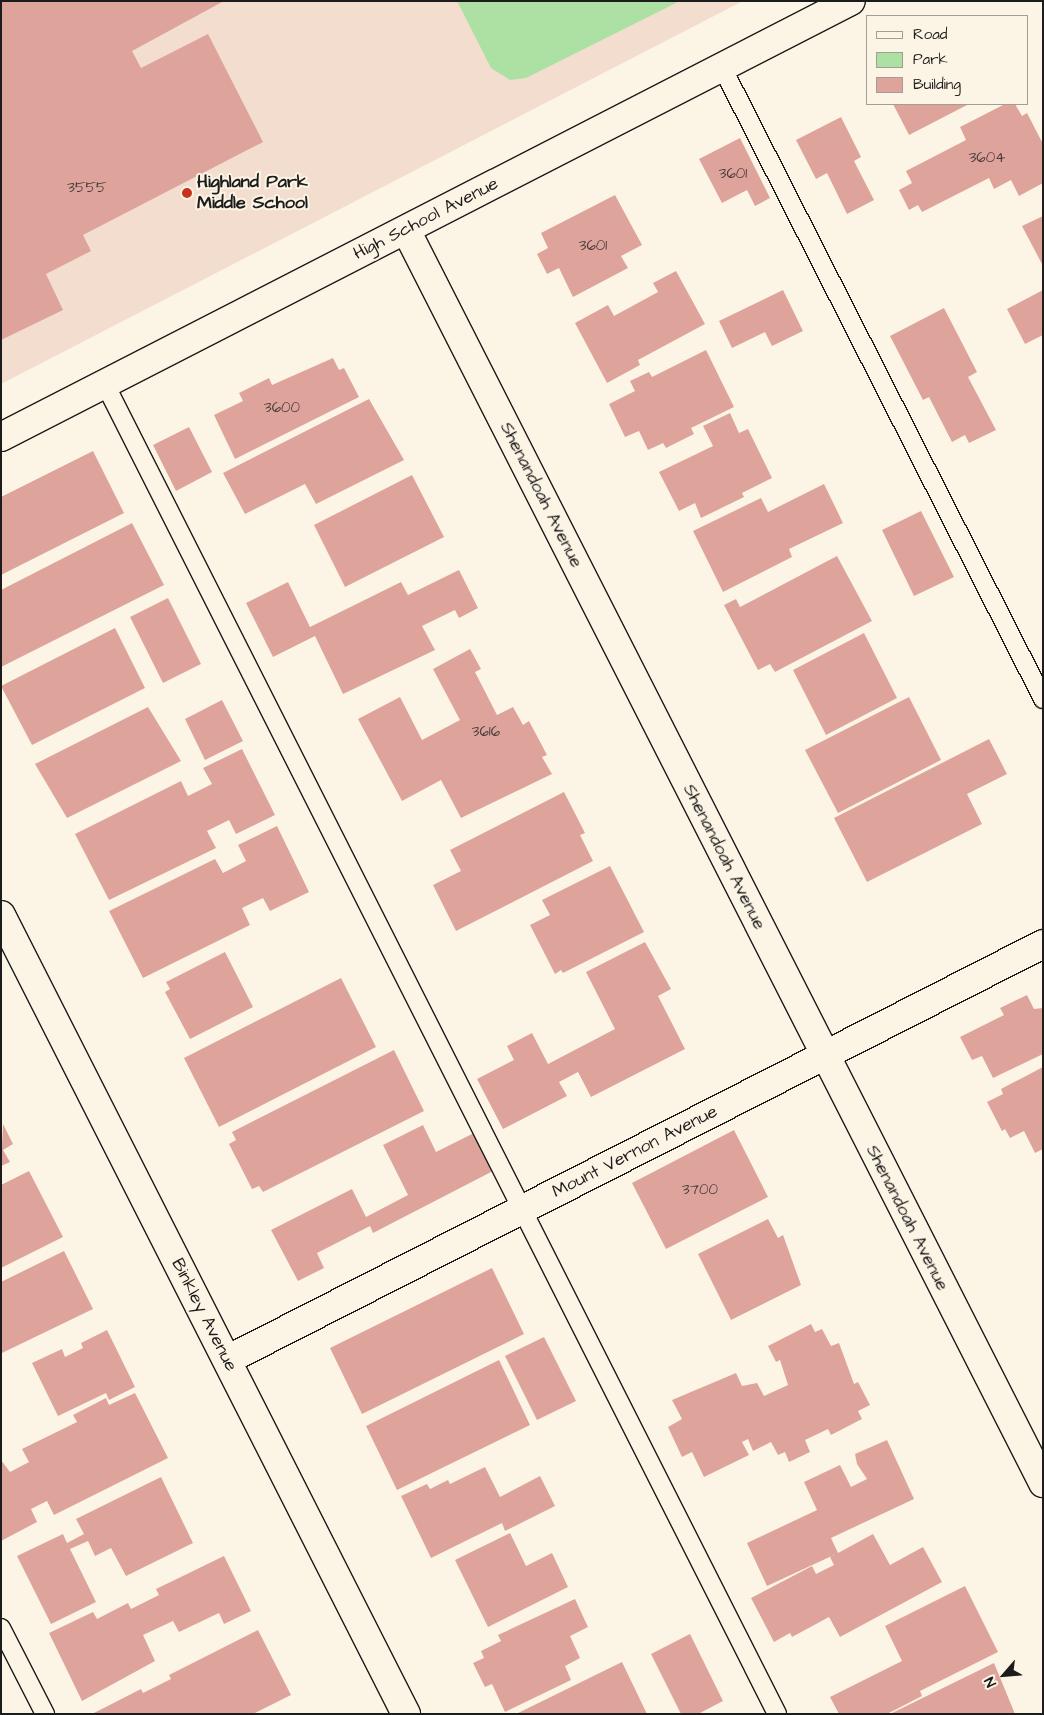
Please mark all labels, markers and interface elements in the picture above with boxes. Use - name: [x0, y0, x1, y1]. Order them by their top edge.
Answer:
- legend: [866, 15, 1029, 105]
- text: Road: [913, 24, 947, 45]
- text: Park: [913, 49, 948, 70]
- text: Building: [913, 74, 961, 95]
- house number: 3604: [969, 149, 1005, 167]
- house number: 3601: [719, 165, 747, 183]
- place label: Highland Park Middle School: [197, 172, 308, 214]
- street label: High School Avenue: [350, 173, 502, 265]
- house number: 3555: [67, 179, 107, 197]
- marker: Highland Park Middle School: [181, 187, 193, 199]
- house number: 3601: [579, 237, 607, 255]
- house number: 3600: [264, 399, 300, 417]
- street label: Shenandoah Avenue: [495, 419, 587, 571]
- house number: 3616: [472, 723, 500, 741]
- street label: Shenandoah Avenue: [678, 781, 770, 933]
- street label: Mount Vernon Avenue: [549, 1101, 721, 1203]
- street label: Shenandoah Avenue: [861, 1142, 953, 1294]
- house number: 3700: [682, 1181, 718, 1199]
- street label: Binkley Avenue: [166, 1255, 242, 1375]
- north arrow: [979, 1650, 1029, 1700]
- text: N: [980, 1673, 1002, 1690]

